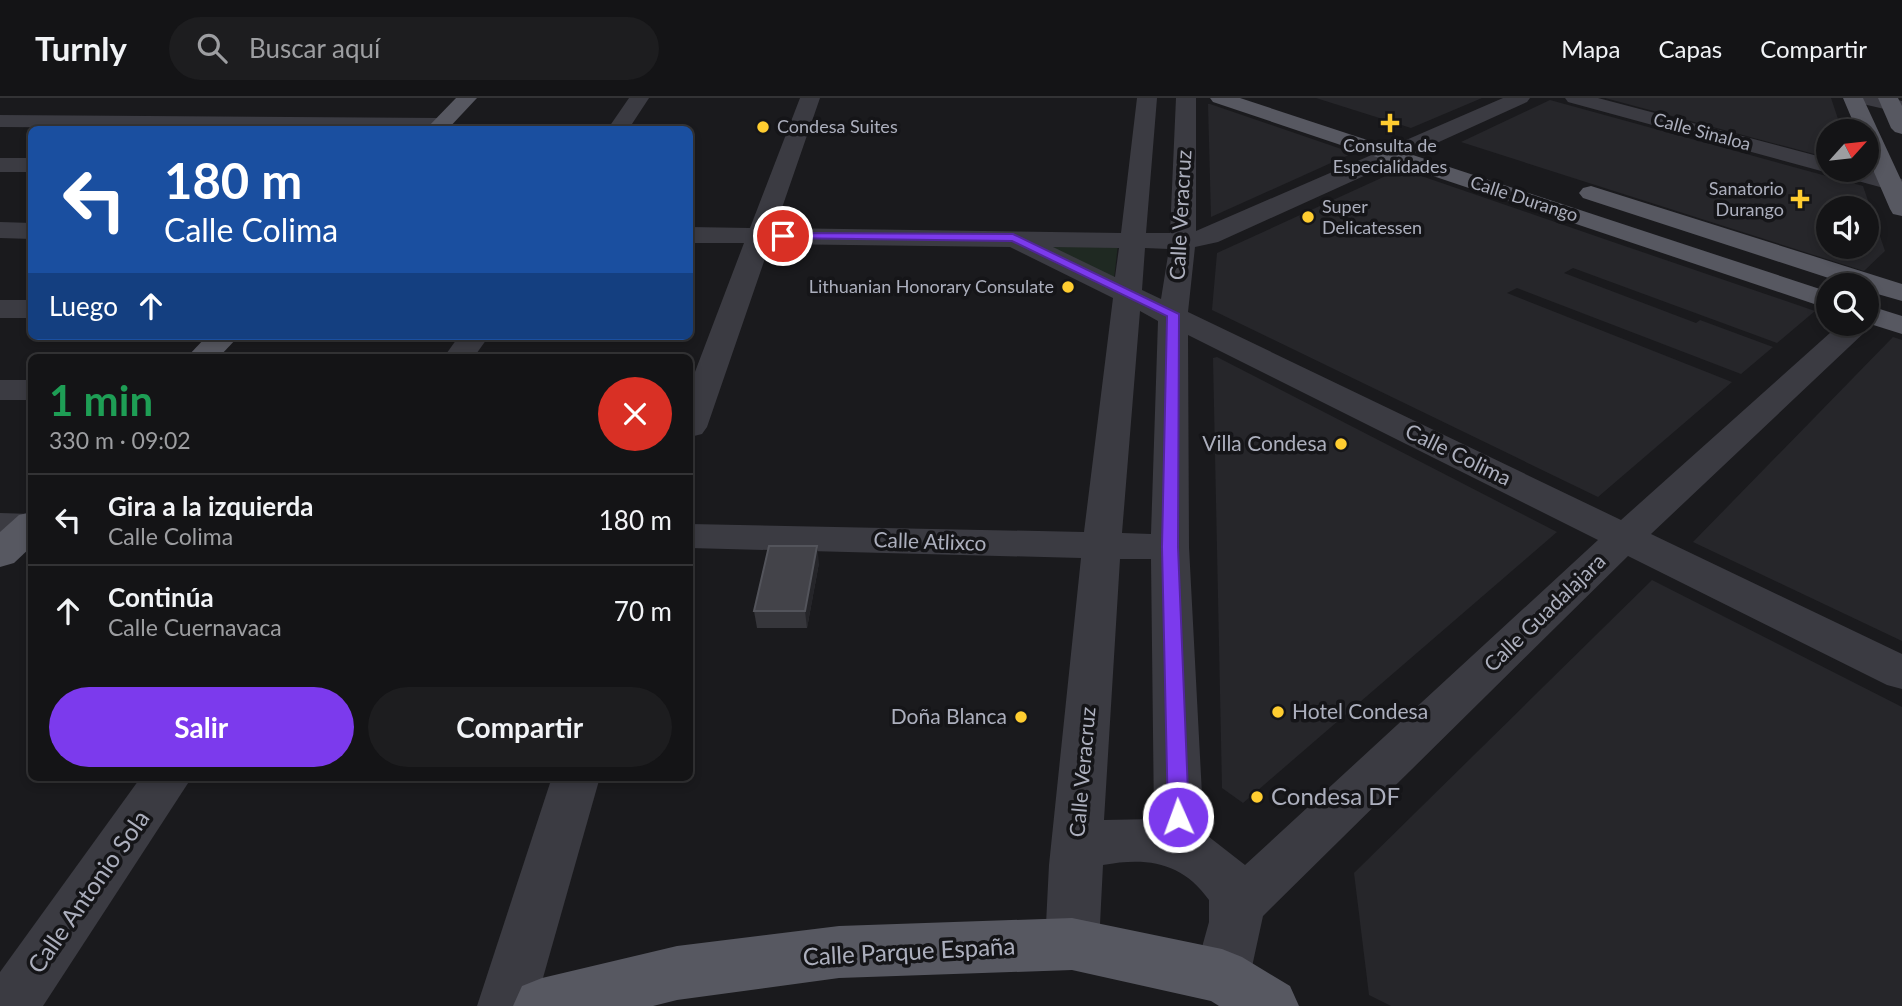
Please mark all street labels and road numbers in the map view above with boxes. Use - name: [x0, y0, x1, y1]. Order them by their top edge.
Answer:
- street label: Calle Sinaloa: [1651, 107, 1753, 155]
- street label: Calle Veracruz: [1164, 149, 1195, 281]
- street label: Calle Durango: [1468, 170, 1581, 226]
- street label: Calle Colima: [1402, 417, 1515, 490]
- street label: Calle Atlixco: [873, 526, 987, 555]
- street label: Calle Guadalajara: [1478, 548, 1610, 676]
- street label: Calle Veracruz: [1063, 706, 1100, 838]
- street label: Calle Antonio Sola: [21, 804, 155, 978]
- street label: Calle Parque España: [802, 930, 1016, 971]

